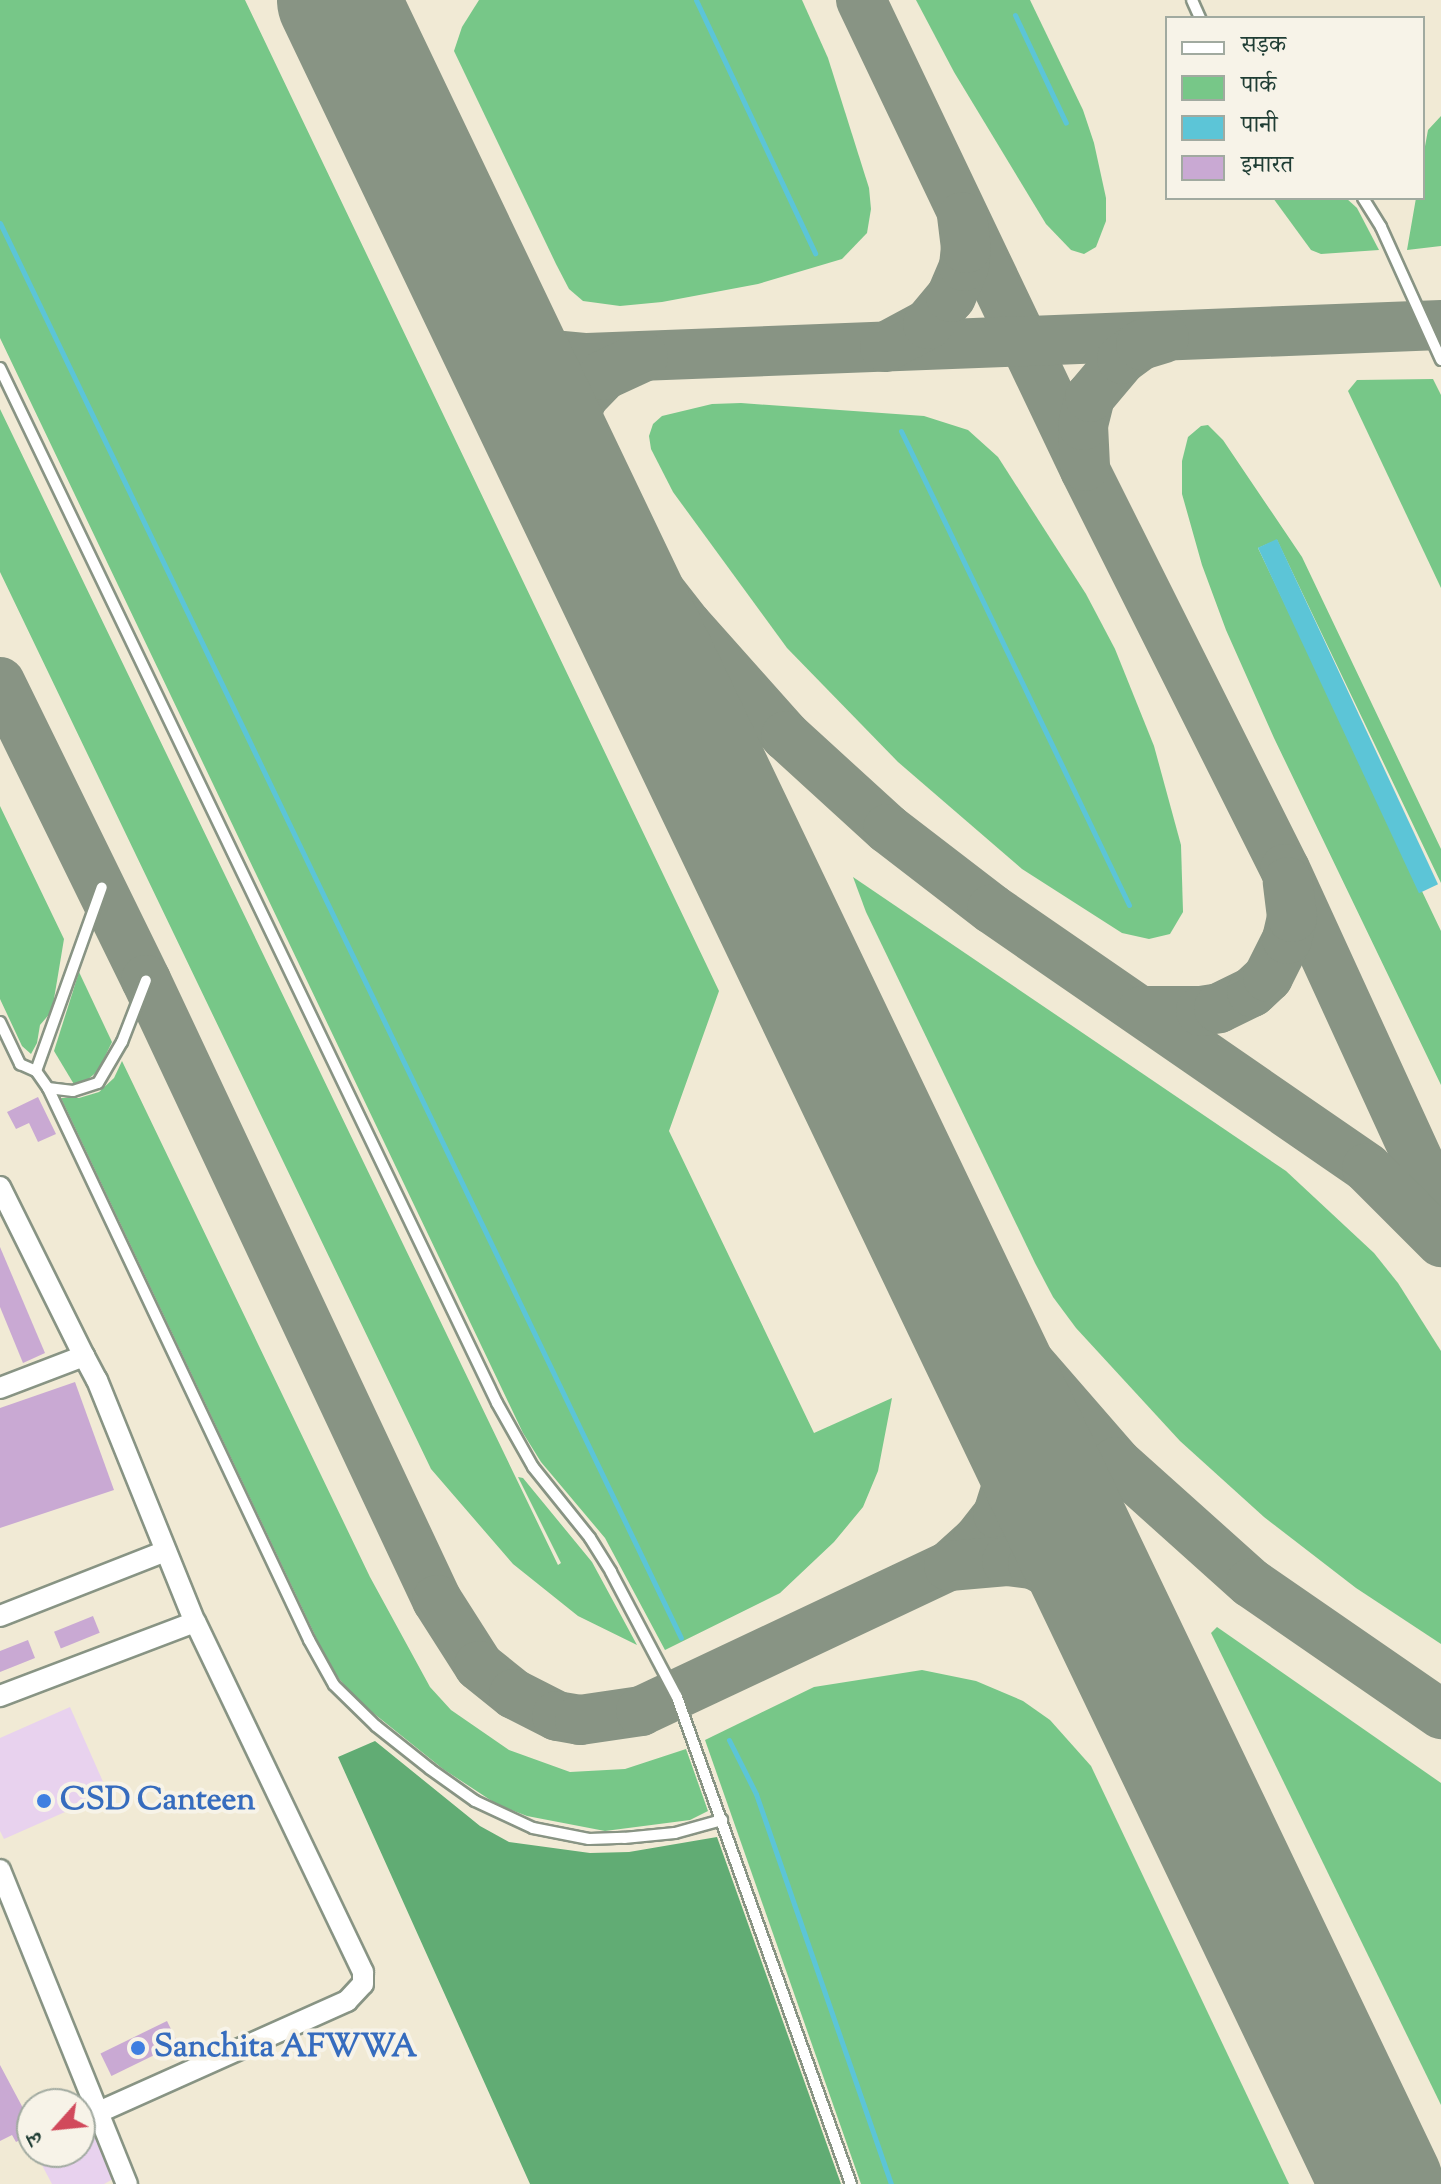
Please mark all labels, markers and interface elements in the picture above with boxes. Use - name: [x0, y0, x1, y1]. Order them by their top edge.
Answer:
- legend: [1165, 16, 1425, 200]
- text: सड़क: [1241, 29, 1286, 63]
- text: पार्क: [1241, 69, 1276, 103]
- text: पानी: [1241, 109, 1278, 143]
- text: इमारत: [1241, 149, 1293, 183]
- place label: CSD Canteen: [60, 1782, 255, 1820]
- marker: CSD Canteen: [35, 1792, 53, 1810]
- place label: Sanchita AFWWA: [154, 2029, 417, 2067]
- marker: Sanchita AFWWA: [129, 2039, 147, 2057]
- north arrow: [16, 2088, 96, 2168]
- text: उ: [20, 2126, 53, 2150]

